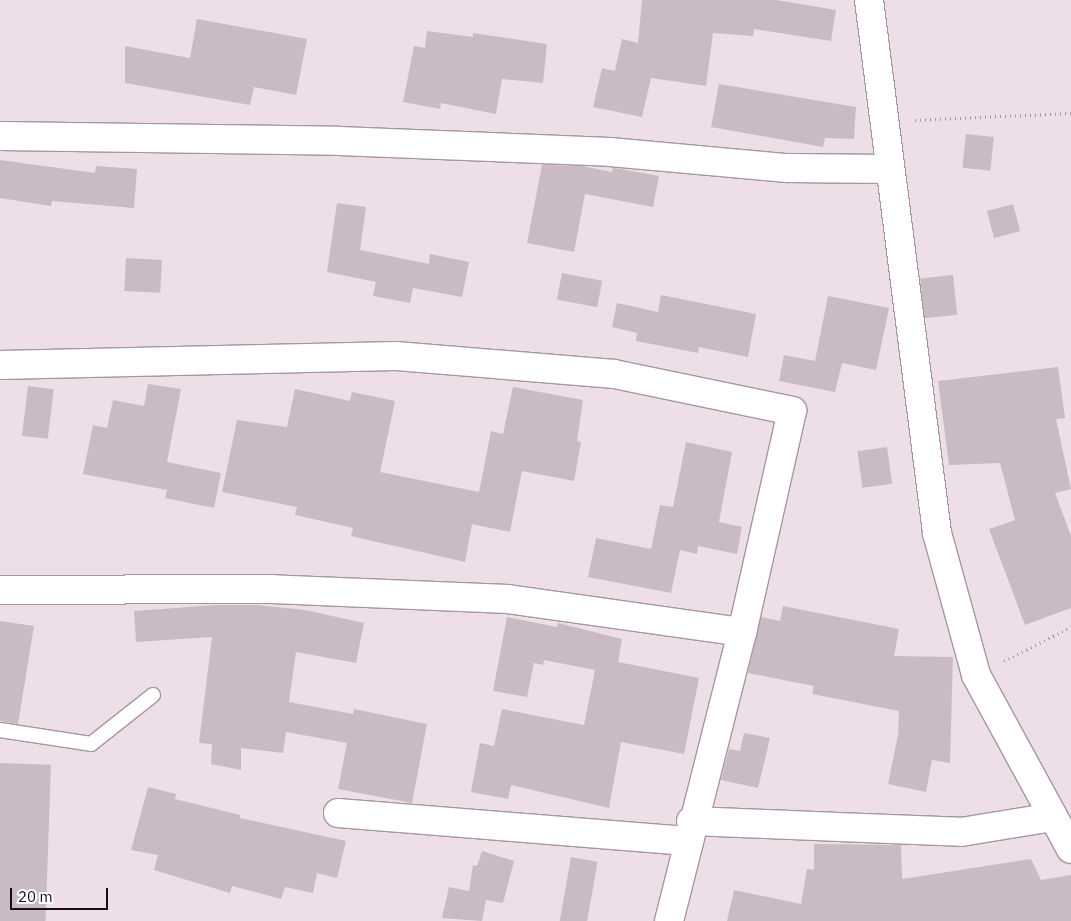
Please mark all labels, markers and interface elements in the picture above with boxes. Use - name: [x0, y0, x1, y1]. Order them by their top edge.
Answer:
- scale bar: [12, 878, 110, 910]
- text: 20 m: [18, 887, 53, 906]

